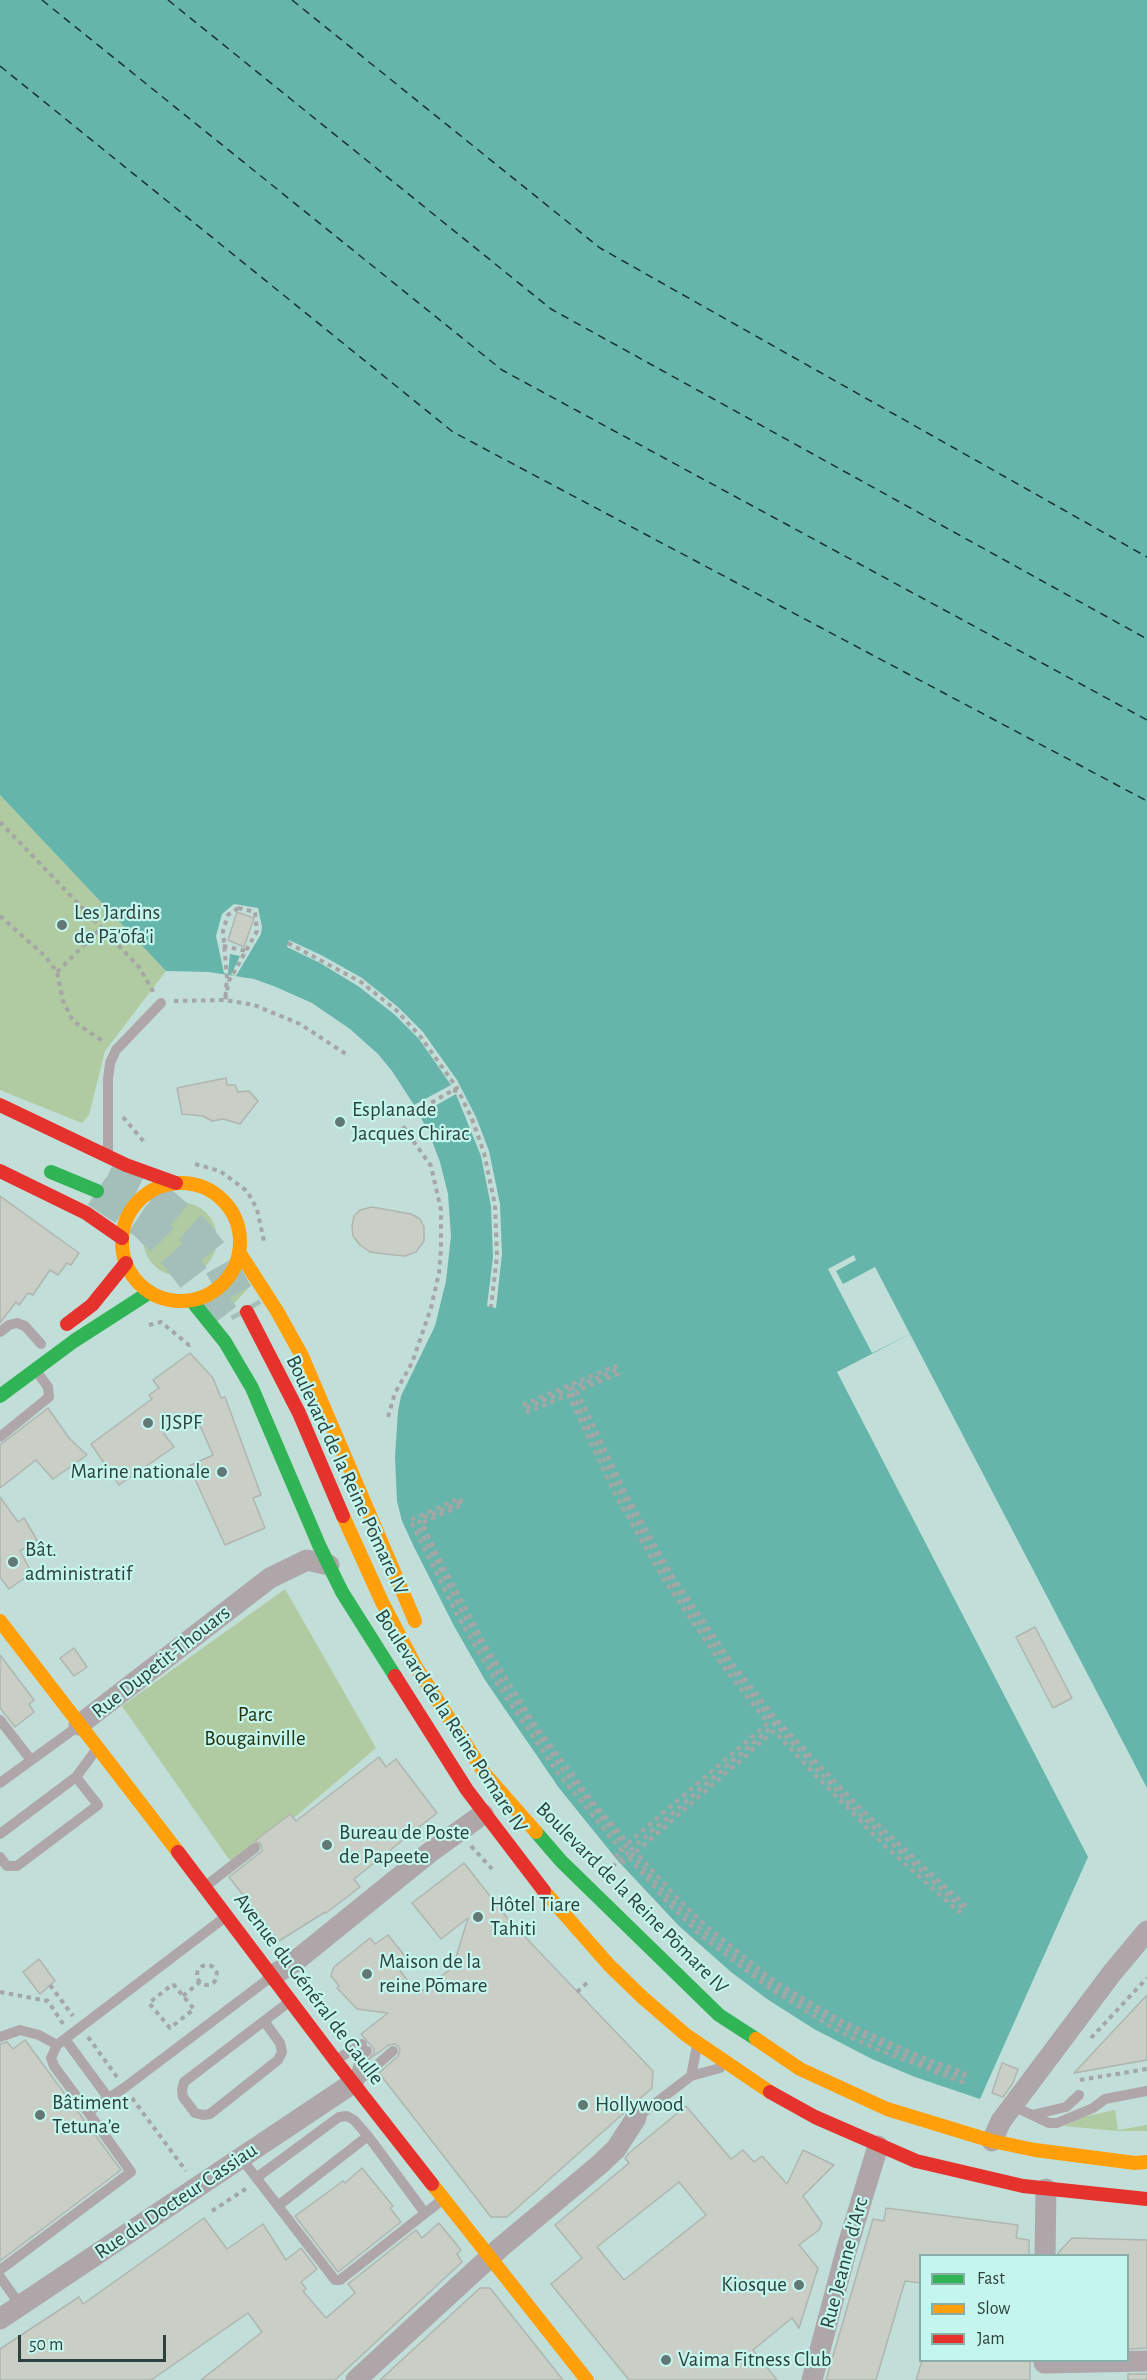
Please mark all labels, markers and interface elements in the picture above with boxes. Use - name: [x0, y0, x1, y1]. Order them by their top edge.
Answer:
- place label: Les Jardins de Pā'ōfa'i: [74, 900, 160, 950]
- marker: Les Jardins de Pā'ōfa'i: [55, 918, 69, 932]
- place label: Esplanade Jacques Chirac: [352, 1097, 469, 1147]
- marker: Esplanade Jacques Chirac: [333, 1115, 347, 1129]
- street label: Boulevard de la Reine Pōmare IV: [280, 1351, 414, 1599]
- place label: IJSPF: [160, 1410, 202, 1436]
- marker: IJSPF: [141, 1416, 155, 1430]
- place label: Marine nationale: [70, 1459, 210, 1485]
- marker: Marine nationale: [215, 1465, 229, 1479]
- place label: Bât. administratif: [25, 1537, 132, 1587]
- marker: Bât. administratif: [6, 1555, 20, 1569]
- street label: Rue Dupetit-Thouars: [87, 1600, 235, 1724]
- street label: Boulevard de la Reine Pomare IV: [369, 1604, 533, 1838]
- park label: Parc Bougainville: [204, 1702, 306, 1752]
- street label: Boulevard de la Reine Pōmare IV: [531, 1797, 733, 1999]
- place label: Bureau de Poste de Papeete: [339, 1820, 469, 1870]
- marker: Bureau de Poste de Papeete: [320, 1838, 334, 1852]
- street label: Avenue du Général de Gaulle: [229, 1888, 389, 2090]
- place label: Hôtel Tiare Tahiti: [490, 1892, 580, 1942]
- marker: Hôtel Tiare Tahiti: [471, 1910, 485, 1924]
- place label: Maison de la reine Pōmare: [379, 1949, 487, 1999]
- marker: Maison de la reine Pōmare: [360, 1967, 374, 1981]
- place label: Bâtiment Tetuna’e: [52, 2090, 129, 2140]
- place label: Hollywood: [595, 2092, 684, 2118]
- marker: Hollywood: [576, 2098, 590, 2112]
- marker: Bâtiment Tetuna’e: [33, 2108, 47, 2122]
- street label: Rue du Docteur Cassiau: [90, 2137, 262, 2265]
- street label: Rue Jeanne d'Arc: [814, 2195, 874, 2331]
- legend: [919, 2254, 1129, 2362]
- text: Fast: [977, 2270, 1005, 2288]
- place label: Kiosque: [721, 2272, 787, 2298]
- marker: Kiosque: [792, 2278, 806, 2292]
- text: Slow: [977, 2300, 1010, 2318]
- scale bar: [21, 2323, 170, 2361]
- text: Jam: [977, 2330, 1005, 2348]
- text: 50 m: [29, 2336, 63, 2354]
- place label: Vaima Fitness Club: [678, 2347, 831, 2373]
- marker: Vaima Fitness Club: [659, 2353, 673, 2367]

